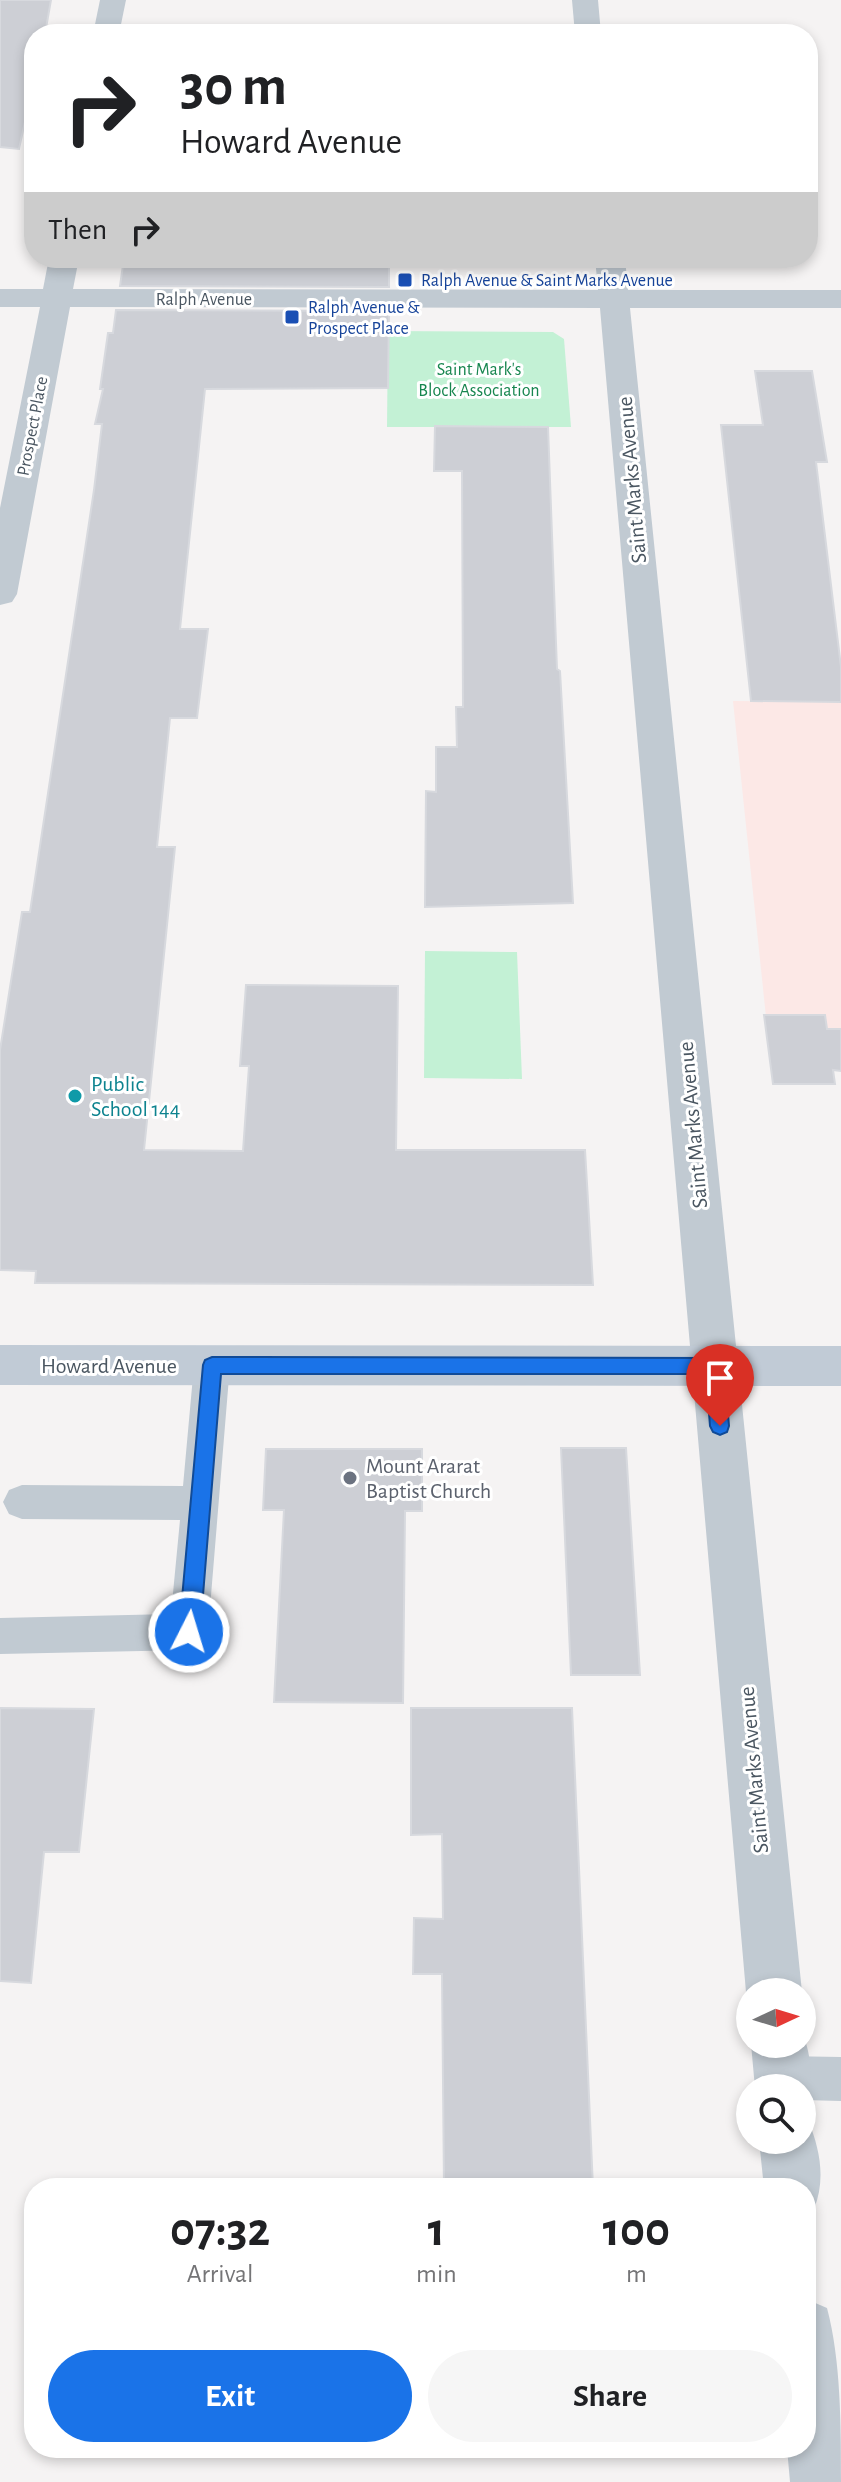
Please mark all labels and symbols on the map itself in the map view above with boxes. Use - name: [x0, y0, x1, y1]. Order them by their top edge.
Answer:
- marker: Ralph Avenue & Saint Marks Avenue: [396, 271, 414, 289]
- place label: Ralph Avenue & Saint Marks Avenue: [421, 272, 673, 290]
- street label: Ralph Avenue: [156, 291, 252, 309]
- place label: Ralph Avenue & Prospect Place: [308, 299, 420, 338]
- marker: Ralph Avenue & Prospect Place: [283, 308, 301, 326]
- park label: Saint Mark's Block Association: [418, 361, 540, 400]
- street label: Prospect Place: [15, 375, 51, 477]
- street label: Saint Marks Avenue: [614, 395, 650, 564]
- street label: Saint Marks Avenue: [675, 1040, 711, 1209]
- place label: Public School 144: [91, 1073, 180, 1120]
- marker: Public School 144: [66, 1087, 84, 1105]
- pin: [686, 1344, 754, 1426]
- street label: Howard Avenue: [41, 1355, 177, 1377]
- place label: Mount Ararat Baptist Church: [366, 1455, 491, 1502]
- marker: Mount Ararat Baptist Church: [341, 1469, 359, 1487]
- position arrow: [147, 1590, 231, 1674]
- street label: Saint Marks Avenue: [736, 1685, 772, 1854]
- north arrow: [736, 1978, 816, 2058]

